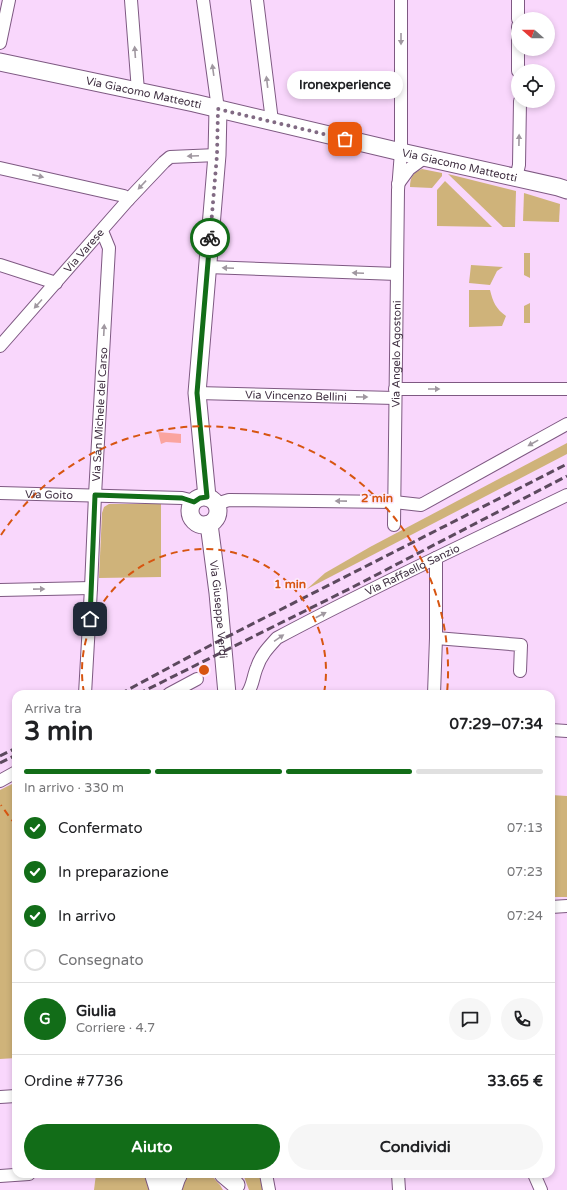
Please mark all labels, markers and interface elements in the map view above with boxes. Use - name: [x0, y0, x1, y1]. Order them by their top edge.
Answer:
- north arrow: [511, 12, 555, 56]
- map controls: [511, 12, 555, 108]
- one-way arrow: [398, 33, 404, 46]
- one-way arrow: [132, 46, 138, 59]
- one-way arrow: [210, 64, 216, 76]
- button: locate: [511, 64, 555, 108]
- callout: Ironexperience: [287, 71, 403, 99]
- street label: Via Giacomo Matteotti: [85, 74, 203, 111]
- one-way arrow: [264, 76, 270, 88]
- text: Ironexperience: [299, 77, 391, 93]
- pin: [328, 122, 362, 156]
- icon: bag: [334, 128, 356, 150]
- one-way arrow: [516, 133, 522, 146]
- street label: Via Giacomo Matteotti: [401, 146, 519, 184]
- one-way arrow: [186, 153, 199, 159]
- one-way arrow: [32, 174, 44, 180]
- one-way arrow: [138, 180, 147, 190]
- courier: [190, 218, 230, 258]
- street label: Via Varese: [61, 226, 107, 275]
- icon: bike: [199, 227, 221, 249]
- one-way arrow: [222, 264, 234, 271]
- one-way arrow: [351, 270, 364, 276]
- one-way arrow: [34, 299, 43, 308]
- street label: Via Angelo Agostoni: [389, 300, 403, 408]
- one-way arrow: [101, 323, 107, 336]
- street label: Via San Michele del Carso: [89, 346, 110, 482]
- one-way arrow: [428, 386, 441, 392]
- street label: Via Vincenzo Bellini: [245, 388, 347, 403]
- one-way arrow: [356, 394, 369, 400]
- one-way arrow: [527, 440, 539, 447]
- street label: Via Goito: [25, 487, 73, 502]
- text: 2 min: [361, 491, 393, 505]
- one-way arrow: [334, 498, 347, 504]
- street label: Via Raffaello Sanzio: [363, 541, 462, 598]
- street label: Via Giuseppe Verdi: [207, 560, 230, 659]
- text: 1 min: [274, 577, 306, 591]
- one-way arrow: [33, 586, 46, 592]
- pin: [73, 602, 107, 636]
- icon: home: [79, 608, 101, 630]
- one-way arrow: [315, 612, 327, 618]
- one-way arrow: [274, 634, 285, 642]
- centre of rings: [197, 663, 211, 677]
- text: Arriva tra: [24, 701, 82, 717]
- text: 07:29–07:34: [450, 715, 543, 733]
- text: 3 min: [24, 716, 93, 747]
- text: In arrivo · 330 m: [24, 780, 124, 796]
- icon: check: [24, 817, 46, 839]
- text: Confermato: [58, 819, 143, 837]
- text: 07:13: [507, 820, 543, 836]
- icon: check: [24, 861, 46, 883]
- text: In preparazione: [58, 863, 169, 881]
- text: 07:23: [507, 864, 543, 880]
- icon: check: [24, 905, 46, 927]
- text: In arrivo: [58, 907, 116, 925]
- text: 07:24: [507, 908, 543, 924]
- text: Consegnato: [58, 951, 144, 969]
- button: chat: [449, 998, 491, 1040]
- button: phone: [501, 998, 543, 1040]
- text: Giulia: [76, 1002, 116, 1020]
- text: G: [39, 1010, 51, 1028]
- text: Corriere · 4.7: [76, 1020, 155, 1036]
- text: Ordine #7736: [24, 1072, 123, 1090]
- text: 33.65 €: [487, 1072, 543, 1090]
- button: Aiuto: [24, 1124, 280, 1170]
- button: Condividi: [288, 1124, 543, 1170]

